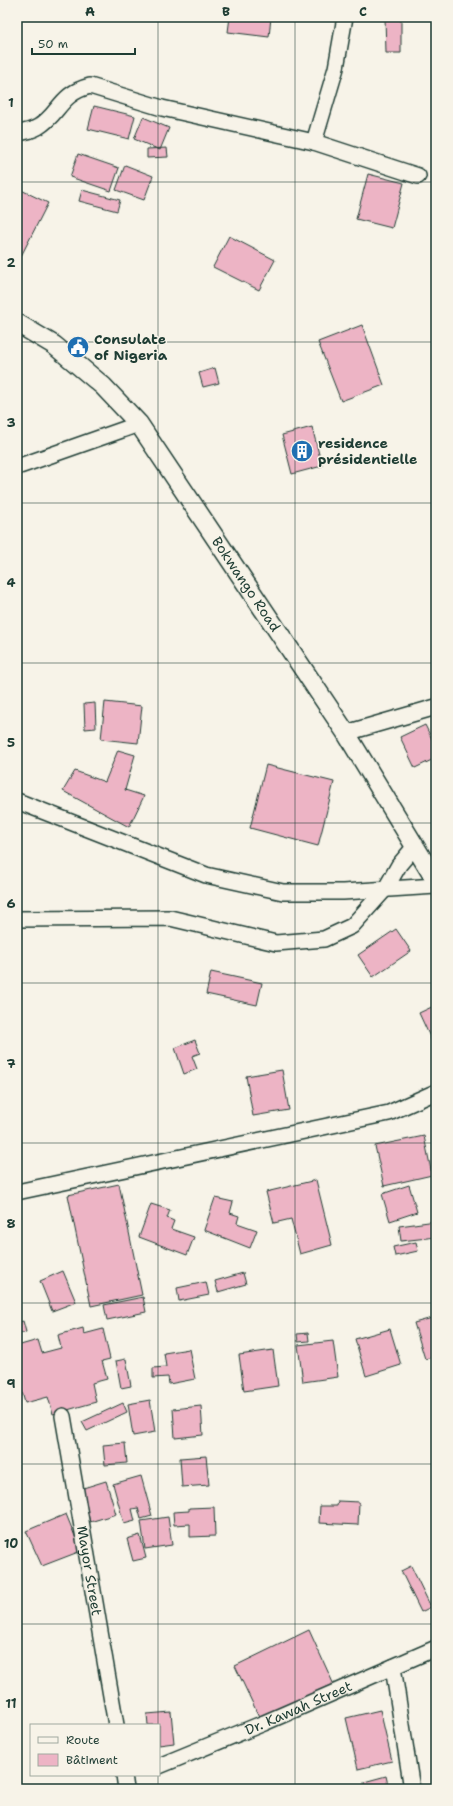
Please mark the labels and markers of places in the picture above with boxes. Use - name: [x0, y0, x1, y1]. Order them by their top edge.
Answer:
- place label: Consulate of Nigeria: [94, 330, 168, 364]
- public building icon: Consulate of Nigeria: [65, 334, 91, 360]
- place label: residence présidentielle: [318, 434, 417, 468]
- building icon: residence présidentielle: [289, 438, 315, 464]

